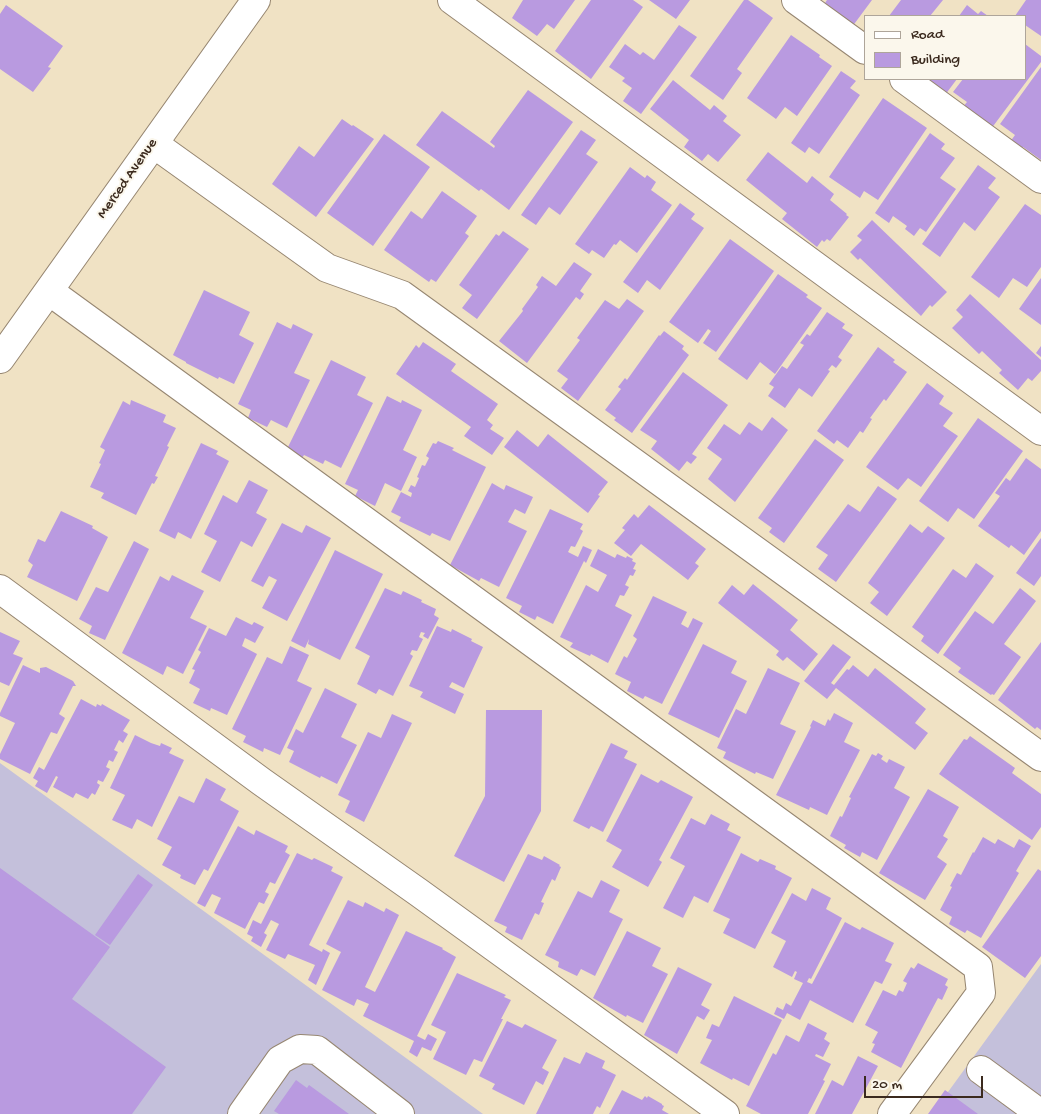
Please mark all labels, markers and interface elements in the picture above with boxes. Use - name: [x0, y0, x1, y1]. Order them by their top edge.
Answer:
- legend: [864, 15, 1026, 80]
- text: Road: [911, 26, 944, 44]
- text: Building: [911, 51, 960, 69]
- street label: Merced Avenue: [94, 135, 162, 223]
- scale bar: [866, 1066, 985, 1098]
- text: 20 m: [872, 1076, 902, 1094]

